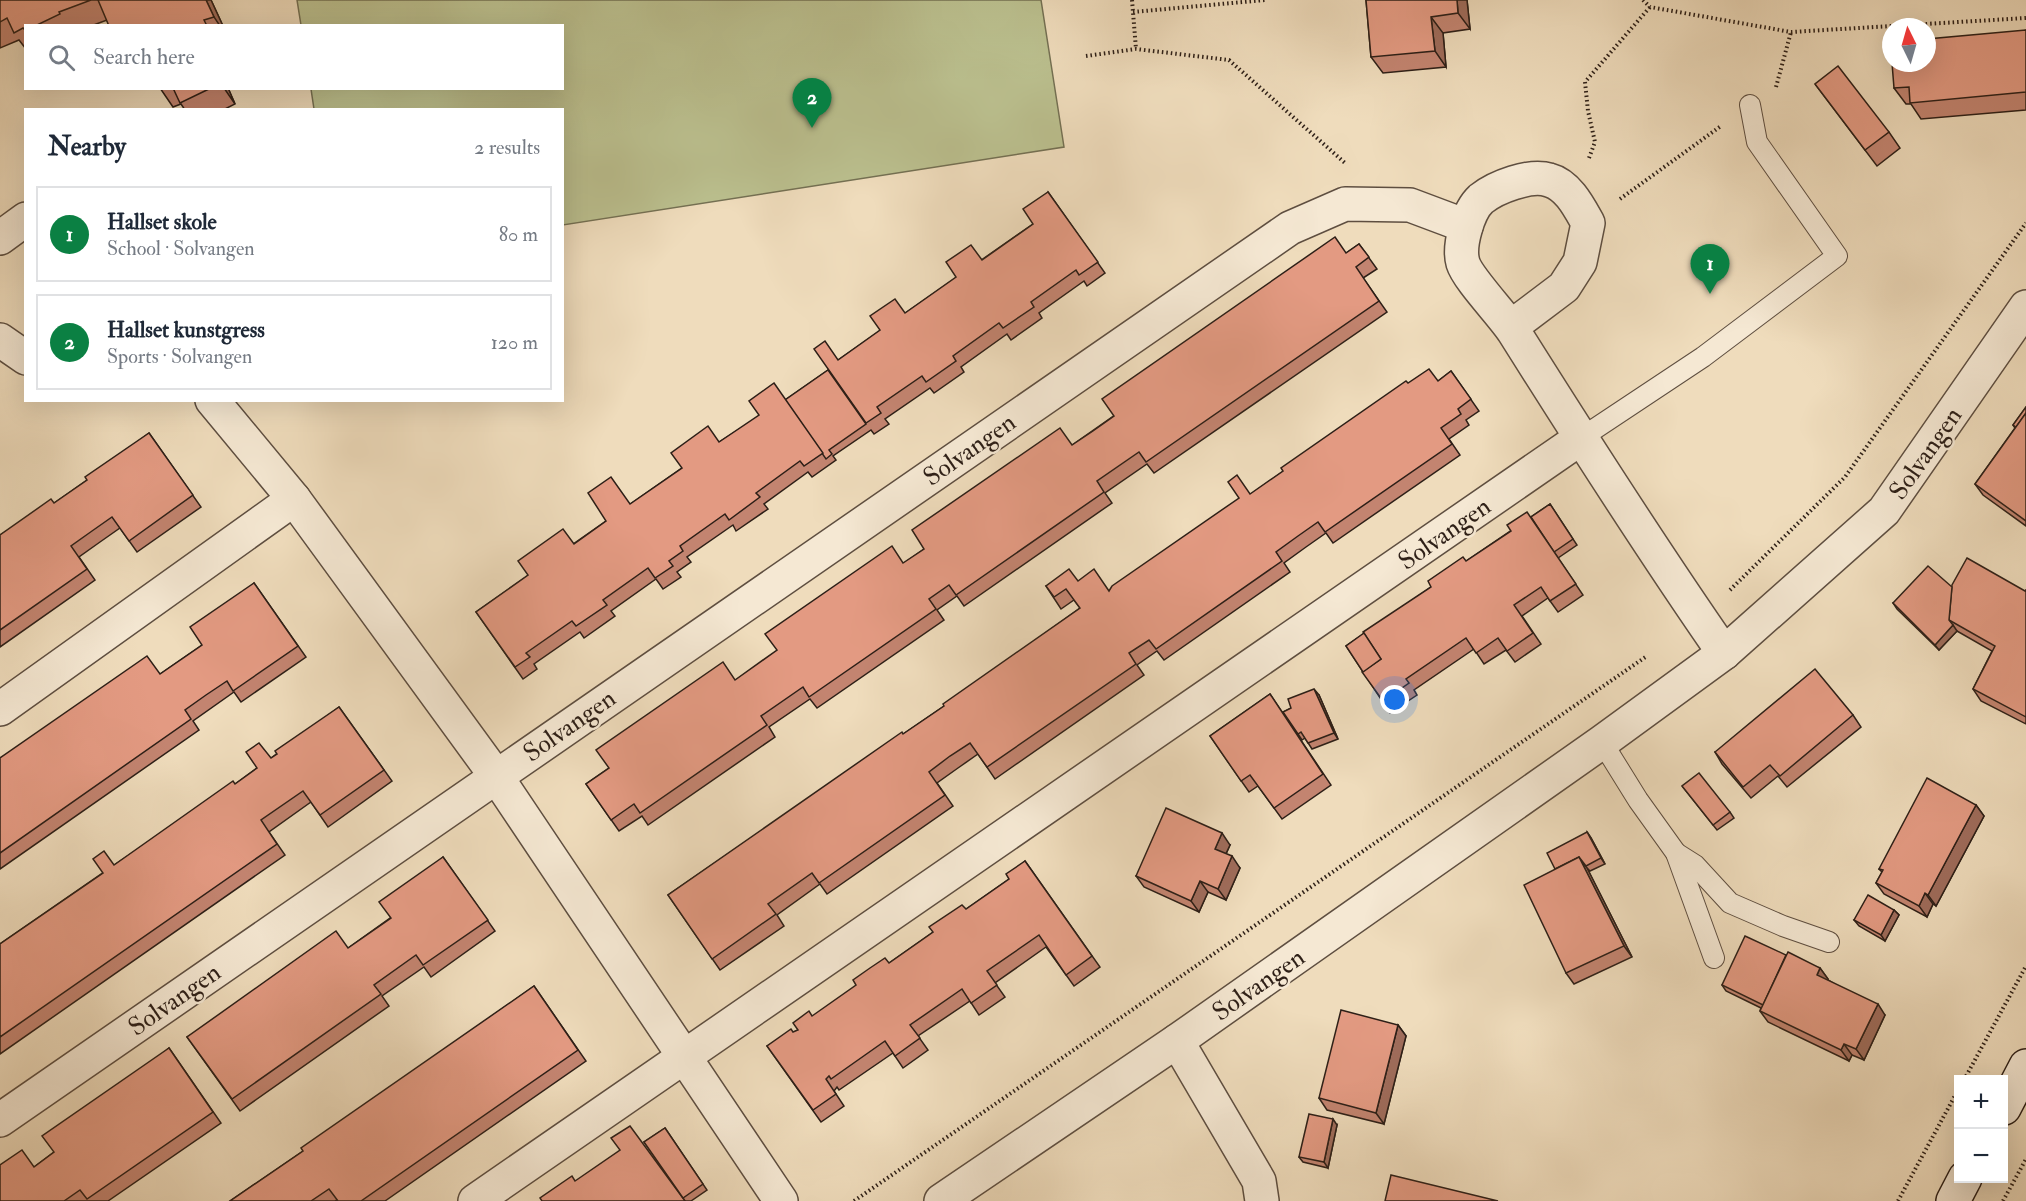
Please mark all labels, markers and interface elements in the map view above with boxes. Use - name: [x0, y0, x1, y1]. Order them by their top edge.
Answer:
- north arrow: [1882, 18, 1936, 72]
- search box: [24, 24, 564, 90]
- icon: search: [45, 41, 78, 74]
- text: Search here: [93, 43, 195, 71]
- pin: 2: [792, 78, 832, 128]
- text: Nearby: [48, 131, 126, 163]
- text: 2 results: [474, 135, 540, 160]
- text: Hallset skole: [107, 208, 217, 236]
- text: 1: [66, 222, 73, 247]
- text: 80 m: [499, 222, 538, 247]
- text: School · Solvangen: [107, 236, 255, 261]
- pin: 1: [1690, 244, 1730, 294]
- text: Hallset kunstgress: [107, 316, 265, 344]
- text: 2: [64, 330, 75, 355]
- text: 120 m: [491, 330, 538, 355]
- text: Sports · Solvangen: [107, 344, 252, 369]
- street label: Solvangen: [1882, 401, 1969, 506]
- street label: Solvangen: [917, 406, 1022, 493]
- street label: Solvangen: [1392, 490, 1497, 577]
- street label: Solvangen: [517, 682, 622, 769]
- your location: [1380, 685, 1409, 714]
- street label: Solvangen: [1206, 941, 1311, 1028]
- street label: Solvangen: [122, 956, 227, 1043]
- map controls: [1954, 1075, 2008, 1183]
- button: +: [1954, 1075, 2008, 1129]
- button: −: [1954, 1129, 2008, 1183]

